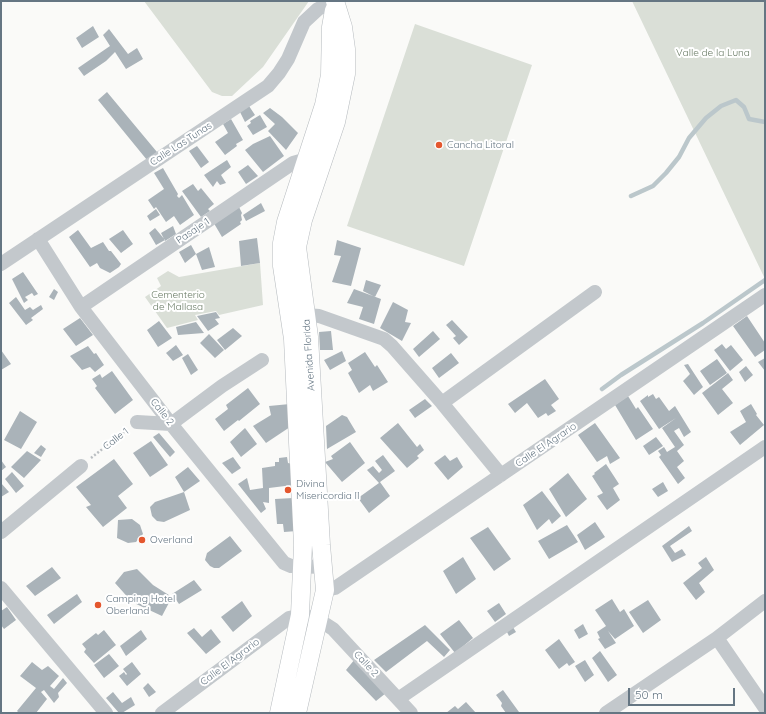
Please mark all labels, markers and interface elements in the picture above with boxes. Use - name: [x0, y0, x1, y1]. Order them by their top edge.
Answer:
- park label: Valle de la Luna: [676, 47, 750, 59]
- street label: Calle Las Tunas: [148, 120, 214, 168]
- place label: Cancha Litoral: [447, 139, 514, 151]
- marker: Cancha Litoral: [434, 140, 444, 150]
- street label: Pasaje 1: [174, 216, 212, 246]
- park label: Cementerio de Mallasa: [151, 289, 205, 312]
- street label: Avenida Florida: [301, 319, 317, 391]
- street label: Calle 2: [148, 396, 176, 428]
- street label: Calle El Agrario: [513, 420, 579, 470]
- street label: Calle 1: [101, 425, 131, 453]
- place label: Divina Misericordia II: [296, 478, 360, 502]
- marker: Divina Misericordia II: [283, 485, 293, 495]
- place label: Overland: [150, 534, 193, 546]
- marker: Overland: [137, 535, 147, 545]
- place label: Camping Hotel Oberland: [106, 593, 175, 616]
- marker: Camping Hotel Oberland: [93, 600, 103, 610]
- street label: Calle El Agrario: [198, 636, 262, 688]
- street label: Calle 2: [351, 649, 381, 679]
- scale bar: [630, 680, 737, 706]
- text: 50 m: [635, 687, 663, 702]

